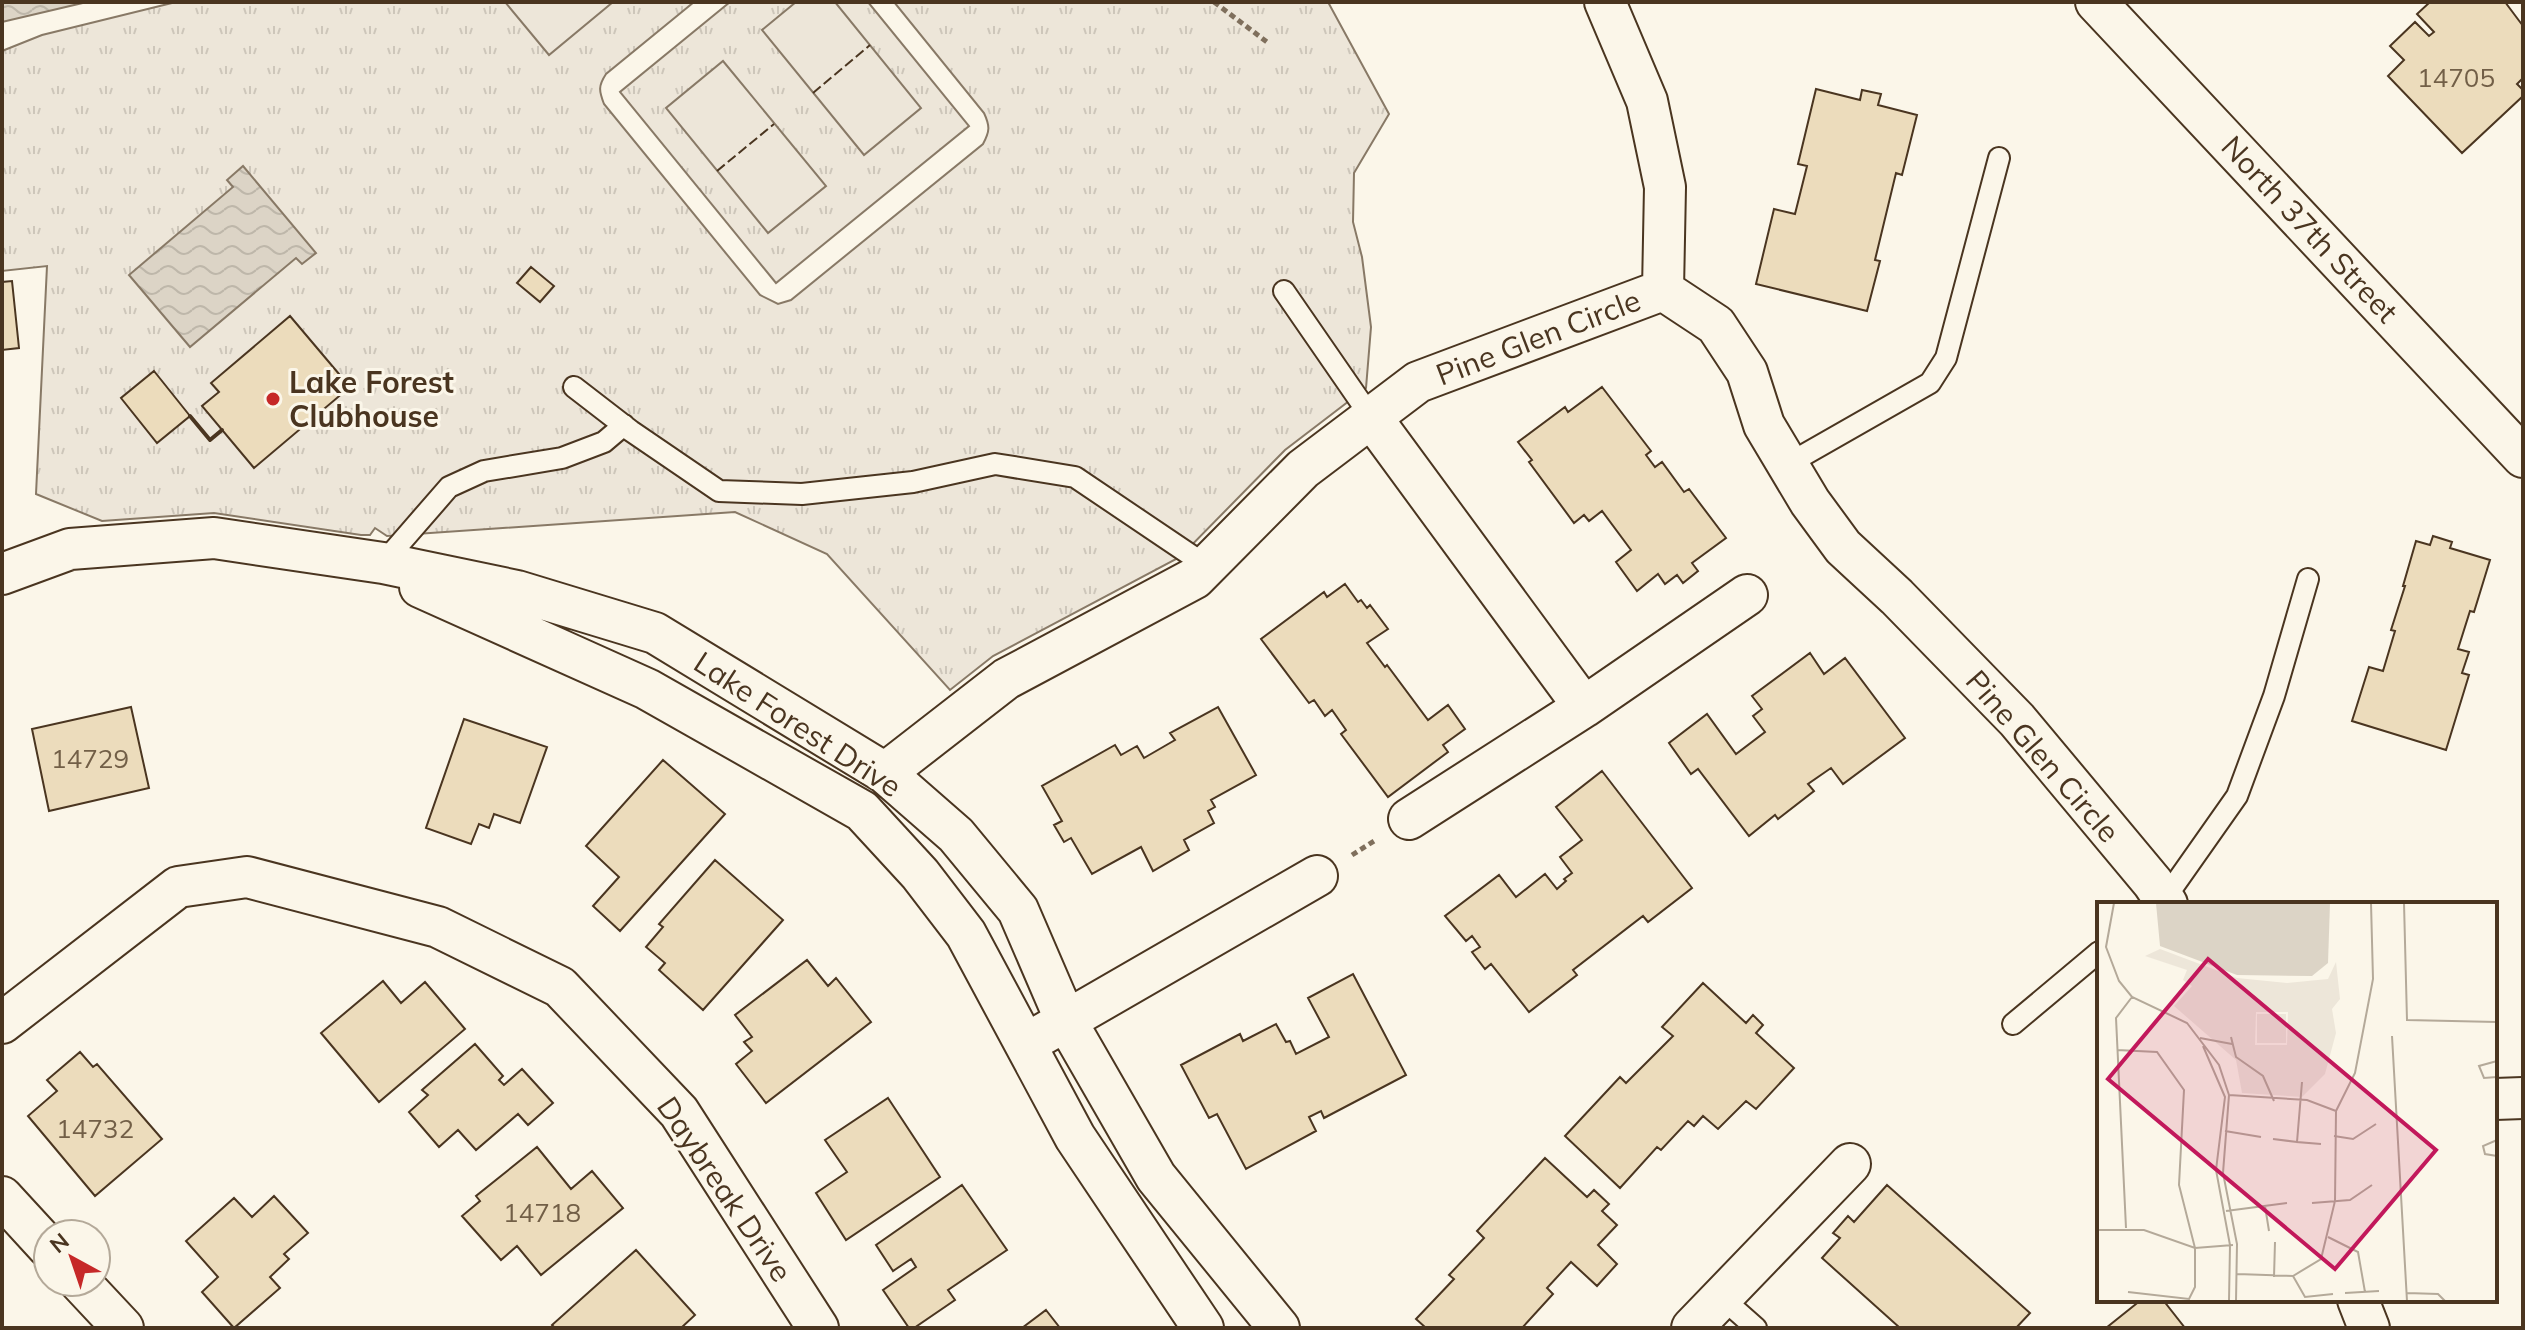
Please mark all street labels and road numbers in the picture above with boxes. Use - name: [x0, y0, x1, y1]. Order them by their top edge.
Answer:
- street label: North 37th Street: [2214, 128, 2406, 330]
- street label: Pine Glen Circle: [1430, 281, 1646, 393]
- street label: Lake Forest Drive: [687, 643, 909, 805]
- street label: Pine Glen Circle: [1958, 662, 2128, 850]
- street label: Daybreak Drive: [649, 1089, 801, 1289]

